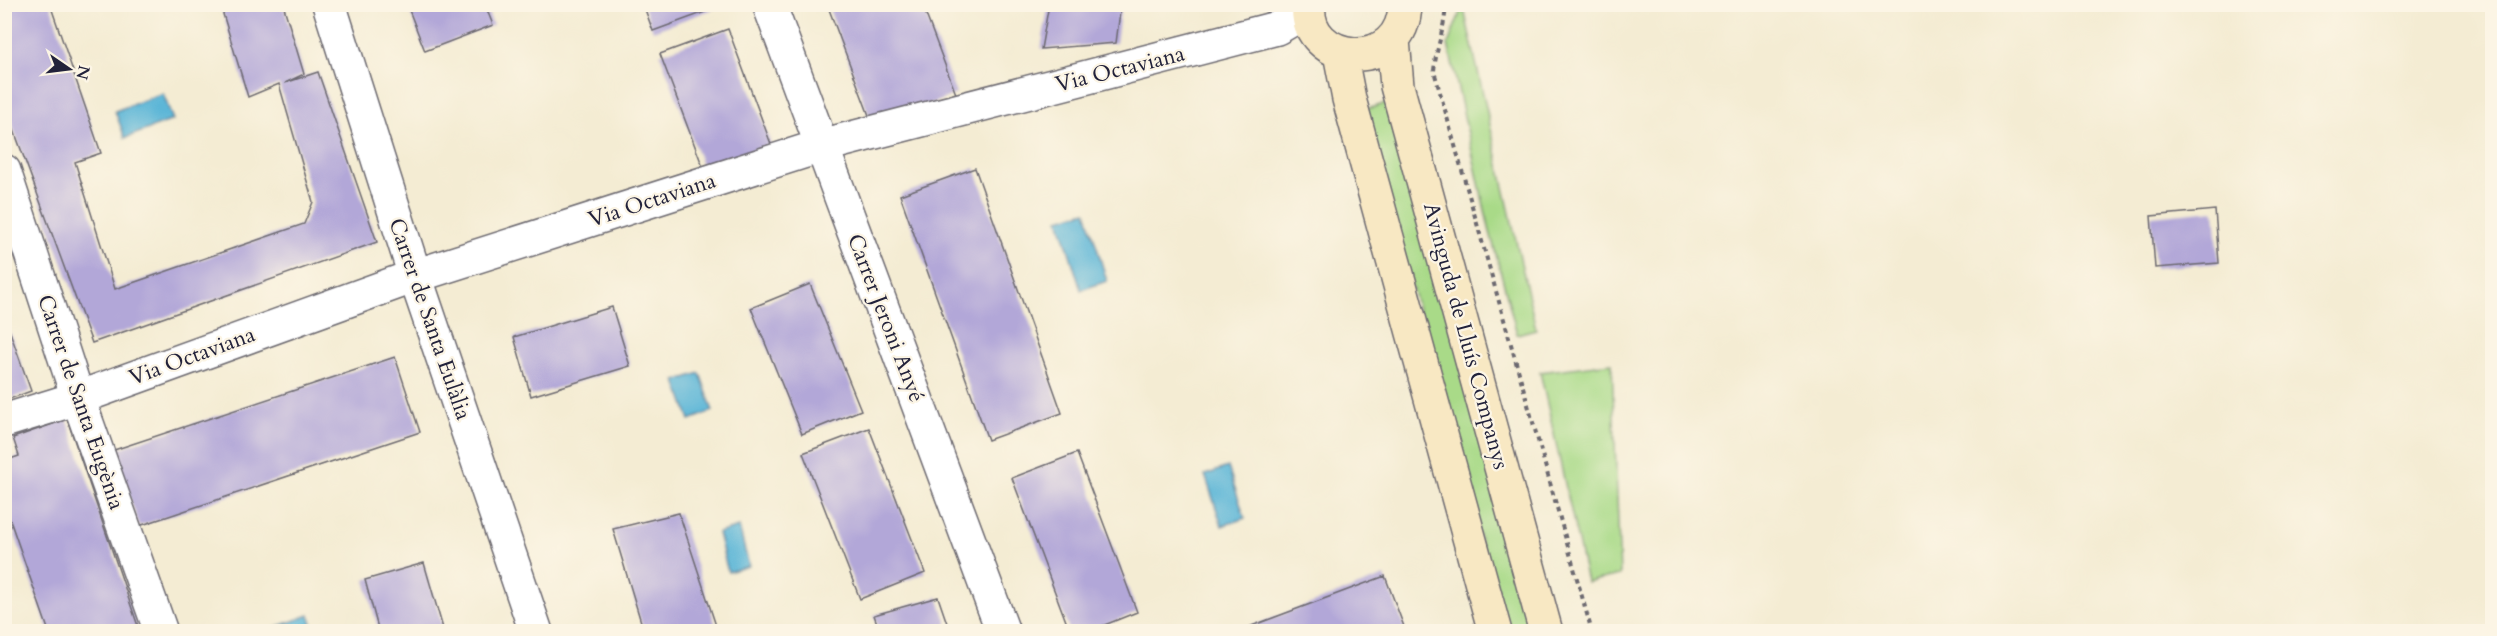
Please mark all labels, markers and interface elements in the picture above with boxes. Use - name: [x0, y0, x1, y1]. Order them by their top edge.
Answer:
- street label: Via Octaviana: [1052, 38, 1188, 100]
- north arrow: [39, 39, 99, 99]
- text: N: [70, 63, 95, 82]
- street label: Via Octaviana: [585, 165, 720, 235]
- street label: Avinguda de Lluís Companys: [1416, 199, 1516, 473]
- street label: Carrer de Santa Eulàlia: [381, 214, 479, 424]
- street label: Carrer Jeroni Anyé: [840, 230, 932, 406]
- street label: Carrer de Santa Eugènia: [30, 291, 132, 514]
- street label: Via Octaviana: [125, 319, 260, 393]

